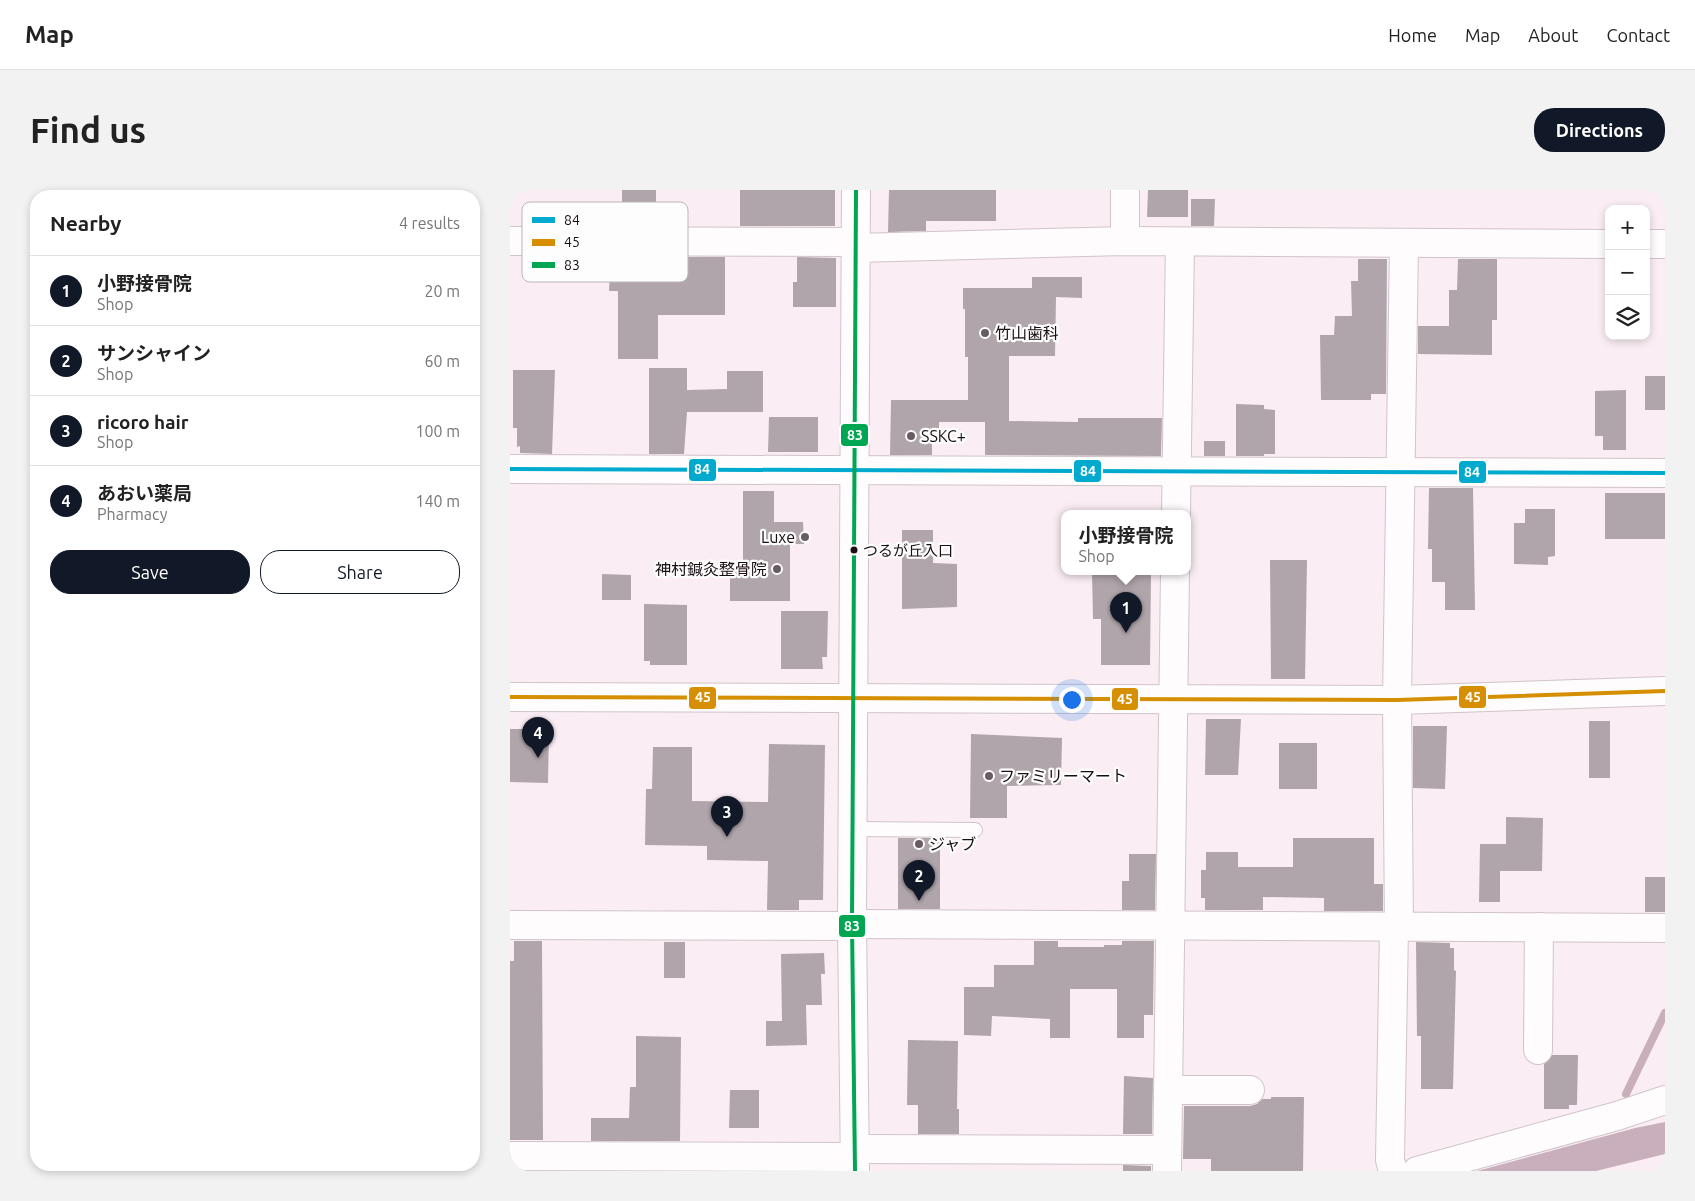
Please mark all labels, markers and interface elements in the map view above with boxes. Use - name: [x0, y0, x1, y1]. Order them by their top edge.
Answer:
- text: Map: [25, 21, 74, 48]
- text: Home: [1388, 25, 1437, 45]
- text: Map: [1465, 25, 1500, 45]
- text: About: [1528, 25, 1578, 45]
- text: Contact: [1606, 25, 1670, 45]
- button: Directions: [1534, 108, 1665, 152]
- text: Find us: [30, 110, 146, 150]
- legend: [522, 202, 688, 282]
- map controls: [1605, 205, 1650, 340]
- button: +: [1605, 205, 1650, 250]
- text: Nearby: [50, 211, 121, 235]
- text: 84: [564, 212, 580, 228]
- text: 4 results: [399, 214, 460, 232]
- text: 45: [564, 234, 580, 250]
- button: −: [1605, 250, 1650, 295]
- text: 83: [564, 257, 580, 273]
- text: 小野接骨院: [97, 272, 192, 294]
- text: 1: [61, 282, 71, 300]
- text: 20 m: [424, 282, 460, 300]
- text: Shop: [97, 295, 133, 313]
- button: layers: [1605, 295, 1650, 340]
- place label: 竹山歯科: [995, 324, 1059, 342]
- marker: 竹山歯科: [979, 327, 991, 339]
- text: サンシャイン: [97, 342, 211, 364]
- text: 2: [61, 352, 71, 370]
- text: 60 m: [424, 352, 460, 370]
- text: Shop: [97, 365, 133, 383]
- text: ricoro hair: [97, 411, 189, 433]
- text: 3: [61, 422, 71, 440]
- text: 100 m: [415, 422, 460, 440]
- line badge: 83: [840, 423, 869, 447]
- text: 83: [847, 427, 863, 443]
- place label: SSKC+: [921, 427, 966, 445]
- marker: SSKC+: [905, 430, 917, 442]
- text: Shop: [97, 433, 133, 451]
- line badge: 84: [688, 458, 717, 482]
- line badge: 84: [1073, 459, 1102, 483]
- line badge: 84: [1458, 460, 1487, 484]
- text: 84: [694, 461, 710, 477]
- text: 84: [1080, 463, 1096, 479]
- text: 84: [1464, 464, 1480, 480]
- text: あおい薬局: [97, 482, 192, 504]
- text: 4: [61, 492, 71, 510]
- text: 140 m: [415, 492, 460, 510]
- text: Pharmacy: [97, 505, 167, 523]
- popup: [1061, 510, 1191, 575]
- text: 小野接骨院: [1078, 524, 1174, 546]
- place label: Luxe: [761, 528, 795, 546]
- marker: Luxe: [799, 531, 811, 543]
- place label: つるが丘入口: [863, 542, 953, 559]
- marker: つるが丘入口: [849, 545, 859, 555]
- text: Shop: [1078, 547, 1115, 565]
- button: Save: [50, 550, 250, 594]
- button: Share: [260, 550, 460, 594]
- place label: 神村鍼灸整骨院: [655, 560, 767, 578]
- marker: 神村鍼灸整骨院: [771, 563, 783, 575]
- pin: 1: [1110, 592, 1142, 633]
- line badge: 45: [1458, 685, 1487, 709]
- line badge: 45: [688, 686, 717, 710]
- your location: [1059, 687, 1085, 713]
- line badge: 45: [1111, 687, 1139, 711]
- text: 45: [695, 689, 711, 705]
- text: 45: [1465, 689, 1481, 705]
- text: 45: [1117, 691, 1133, 707]
- pin: 4: [522, 717, 554, 758]
- place label: ファミリーマート: [999, 767, 1127, 785]
- marker: ファミリーマート: [983, 770, 995, 782]
- pin: 3: [711, 796, 743, 837]
- place label: ジャブ: [929, 835, 976, 853]
- marker: ジャブ: [913, 838, 925, 850]
- pin: 2: [903, 860, 935, 901]
- line badge: 83: [838, 914, 866, 938]
- text: 83: [844, 918, 860, 934]

